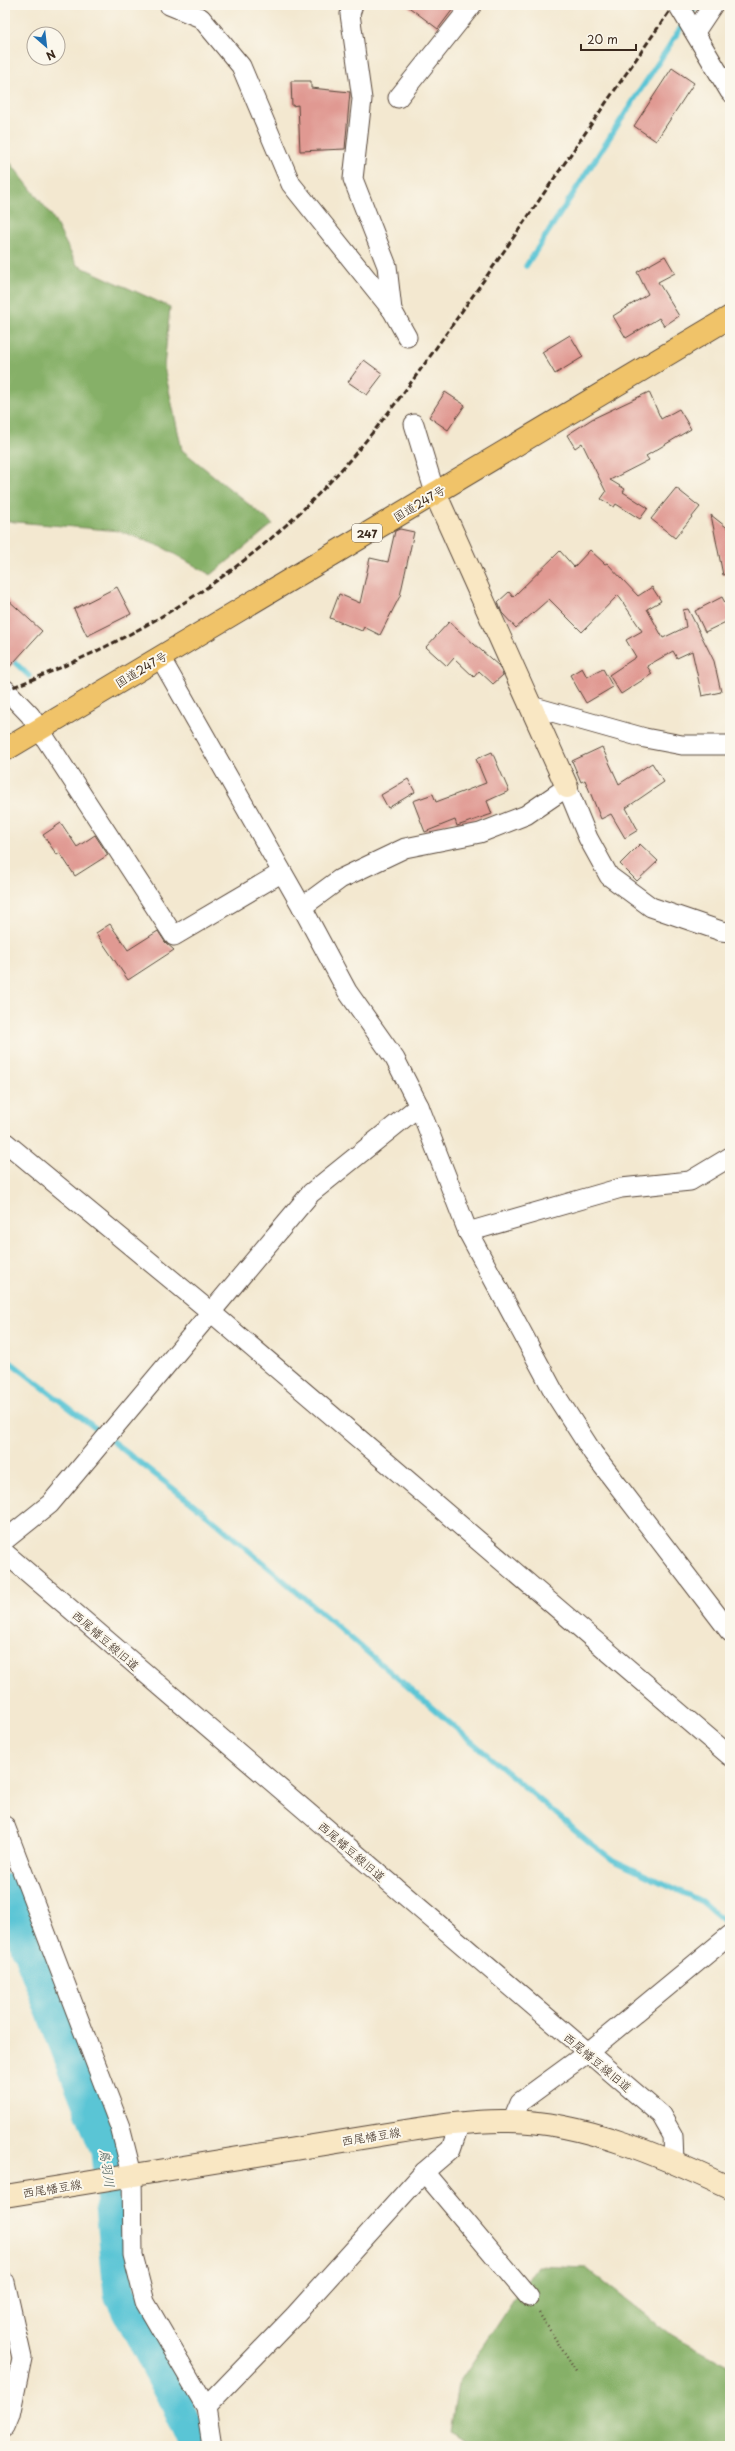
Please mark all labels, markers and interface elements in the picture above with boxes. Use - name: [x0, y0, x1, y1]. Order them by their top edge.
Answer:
- north arrow: [26, 26, 66, 66]
- scale bar: [581, 26, 636, 52]
- text: 20 m: [587, 30, 618, 48]
- text: N: [43, 46, 59, 65]
- street label: 国道247号: [389, 480, 449, 526]
- road number: 247: [352, 524, 382, 542]
- street label: 国道247号: [111, 646, 171, 692]
- street label: 西尾幡豆線旧道: [68, 1606, 144, 1674]
- street label: 西尾幡豆線旧道: [314, 1817, 390, 1885]
- street label: 西尾幡豆線旧道: [560, 2028, 636, 2096]
- street label: 西尾幡豆線: [340, 2122, 402, 2150]
- water label: 鳥羽川: [96, 2147, 120, 2189]
- street label: 西尾幡豆線: [21, 2174, 83, 2202]

